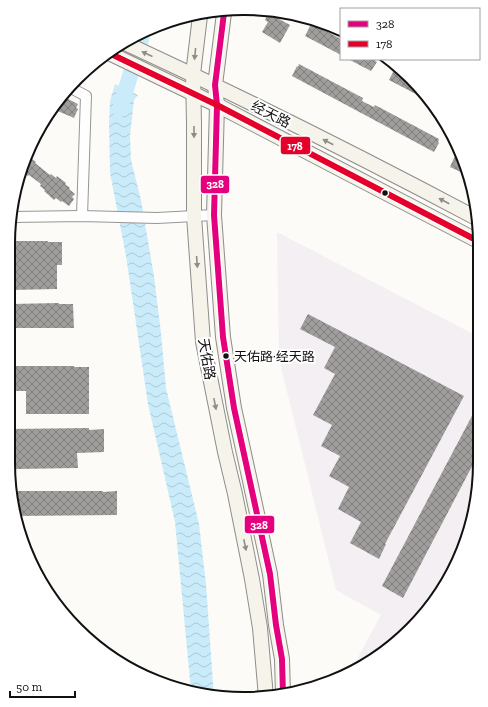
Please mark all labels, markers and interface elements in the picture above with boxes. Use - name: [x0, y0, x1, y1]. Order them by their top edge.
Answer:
- legend: [340, 8, 480, 60]
- text: 328: [376, 17, 395, 31]
- text: 178: [376, 37, 393, 51]
- one-way arrow: [191, 48, 198, 60]
- one-way arrow: [141, 51, 153, 57]
- street label: 经天路: [248, 97, 293, 132]
- one-way arrow: [191, 126, 197, 139]
- line badge: 178: [280, 136, 311, 155]
- one-way arrow: [322, 139, 333, 145]
- text: 178: [287, 140, 303, 153]
- line badge: 328: [200, 175, 230, 194]
- text: 328: [206, 178, 224, 191]
- unlabelled marker: [380, 188, 390, 198]
- one-way arrow: [438, 198, 449, 204]
- one-way arrow: [194, 256, 201, 268]
- street label: 天佑路: [194, 337, 219, 381]
- place label: 天佑路·经天路: [234, 349, 315, 364]
- marker: 天佑路·经天路: [221, 351, 231, 361]
- one-way arrow: [212, 398, 218, 410]
- line badge: 328: [244, 515, 275, 534]
- text: 328: [250, 519, 268, 532]
- one-way arrow: [243, 539, 249, 551]
- scale bar: [10, 673, 75, 699]
- text: 50 m: [16, 680, 43, 694]

